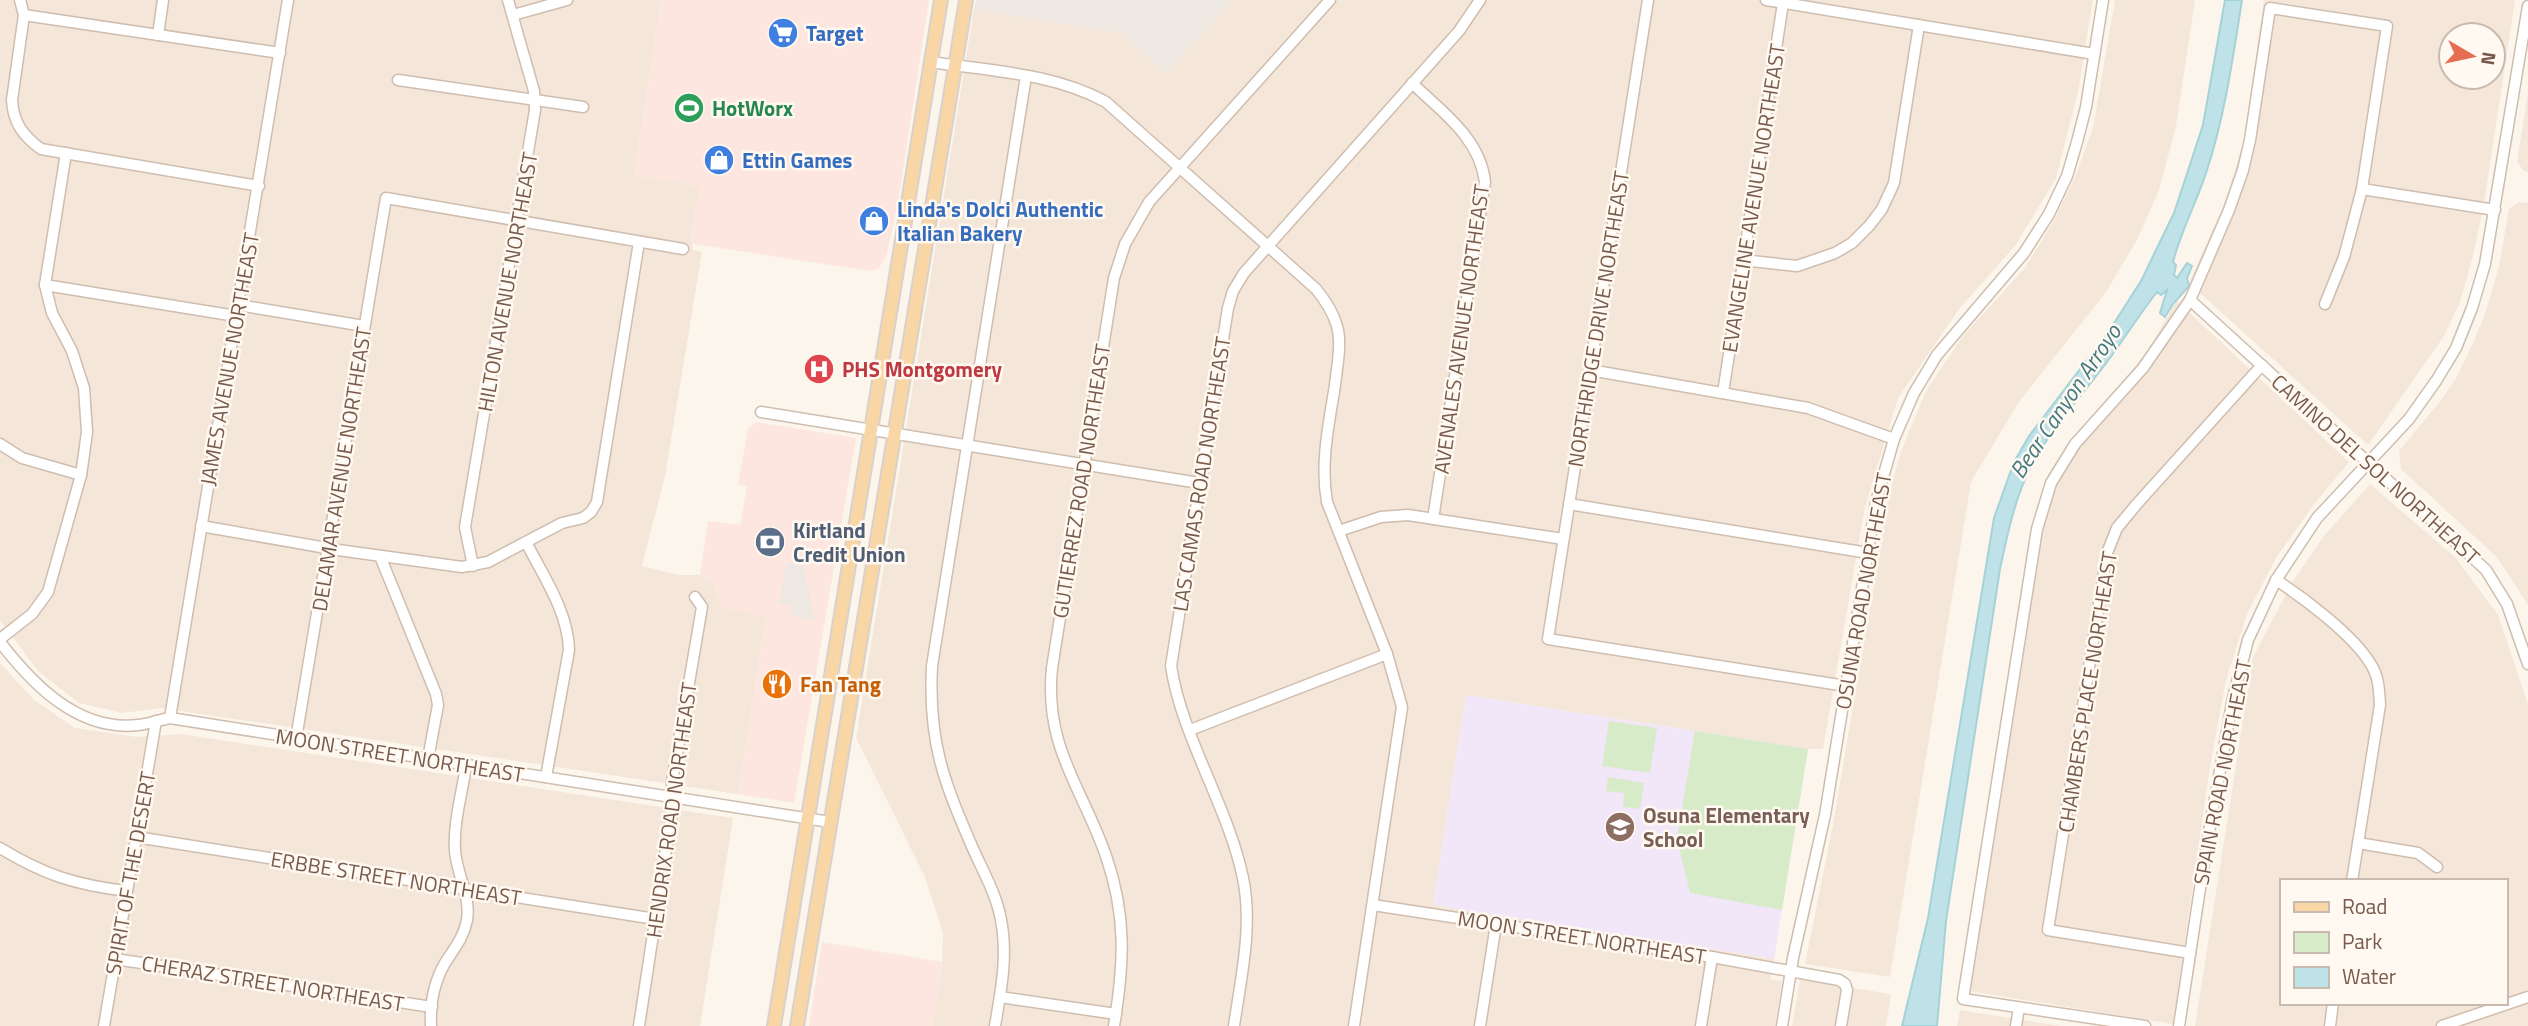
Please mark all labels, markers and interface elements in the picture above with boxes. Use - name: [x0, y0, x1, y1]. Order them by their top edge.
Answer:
- supermarket icon: Target: [766, 16, 800, 50]
- place label: Target: [806, 17, 864, 49]
- north arrow: [2437, 21, 2507, 91]
- street label: EVANGELINE AVENUE NORTHEAST: [1713, 41, 1793, 355]
- text: N: [2474, 50, 2505, 68]
- sports icon: HotWorx: [672, 91, 706, 125]
- place label: HotWorx: [712, 92, 793, 124]
- shop icon: Ettin Games: [702, 143, 736, 177]
- place label: Ettin Games: [742, 144, 852, 176]
- street label: HILTON AVENUE NORTHEAST: [468, 150, 546, 414]
- street label: NORTHRIDGE DRIVE NORTHEAST: [1559, 169, 1637, 469]
- street label: AVENALES AVENUE NORTHEAST: [1425, 182, 1497, 476]
- place label: Linda's Dolci Authentic Italian Bakery: [897, 193, 1103, 249]
- shop icon: Linda's Dolci Authentic Italian Bakery: [857, 204, 891, 238]
- street label: JAMES AVENUE NORTHEAST: [191, 230, 267, 488]
- water label: Bear Canyon Arroyo: [2000, 316, 2130, 485]
- street label: DELAMAR AVENUE NORTHEAST: [303, 324, 379, 614]
- street label: LAS CAMAS ROAD NORTHEAST: [1163, 334, 1239, 614]
- street label: GUTIERREZ ROAD NORTHEAST: [1044, 342, 1118, 620]
- hospital icon: PHS Montgomery: [802, 352, 836, 386]
- place label: PHS Montgomery: [842, 353, 1002, 385]
- street label: CAMINO DEL SOL NORTHEAST: [2264, 366, 2488, 572]
- street label: OSUNA ROAD NORTHEAST: [1826, 470, 1900, 712]
- place label: Kirtland Credit Union: [793, 514, 906, 570]
- bank icon: Kirtland Credit Union: [753, 525, 787, 559]
- street label: CHAMBERS PLACE NORTHEAST: [2049, 549, 2125, 835]
- street label: SPAIN ROAD NORTHEAST: [2184, 656, 2260, 888]
- restaurant icon: Fan Tang: [760, 667, 794, 701]
- place label: Fan Tang: [800, 668, 881, 700]
- street label: HENDRIX ROAD NORTHEAST: [637, 680, 705, 940]
- street label: MOON STREET NORTHEAST: [274, 720, 526, 790]
- street label: SPIRIT OF THE DESERT: [96, 769, 164, 977]
- place label: Osuna Elementary School: [1643, 799, 1810, 855]
- school or university icon: Osuna Elementary School: [1603, 810, 1637, 844]
- street label: ERBBE STREET NORTHEAST: [268, 842, 524, 914]
- legend: [2280, 879, 2507, 1005]
- text: Road: [2342, 890, 2387, 922]
- street label: MOON STREET NORTHEAST: [1456, 902, 1708, 972]
- text: Park: [2342, 925, 2382, 957]
- street label: CHERAZ STREET NORTHEAST: [140, 946, 406, 1020]
- text: Water: [2342, 960, 2396, 992]

